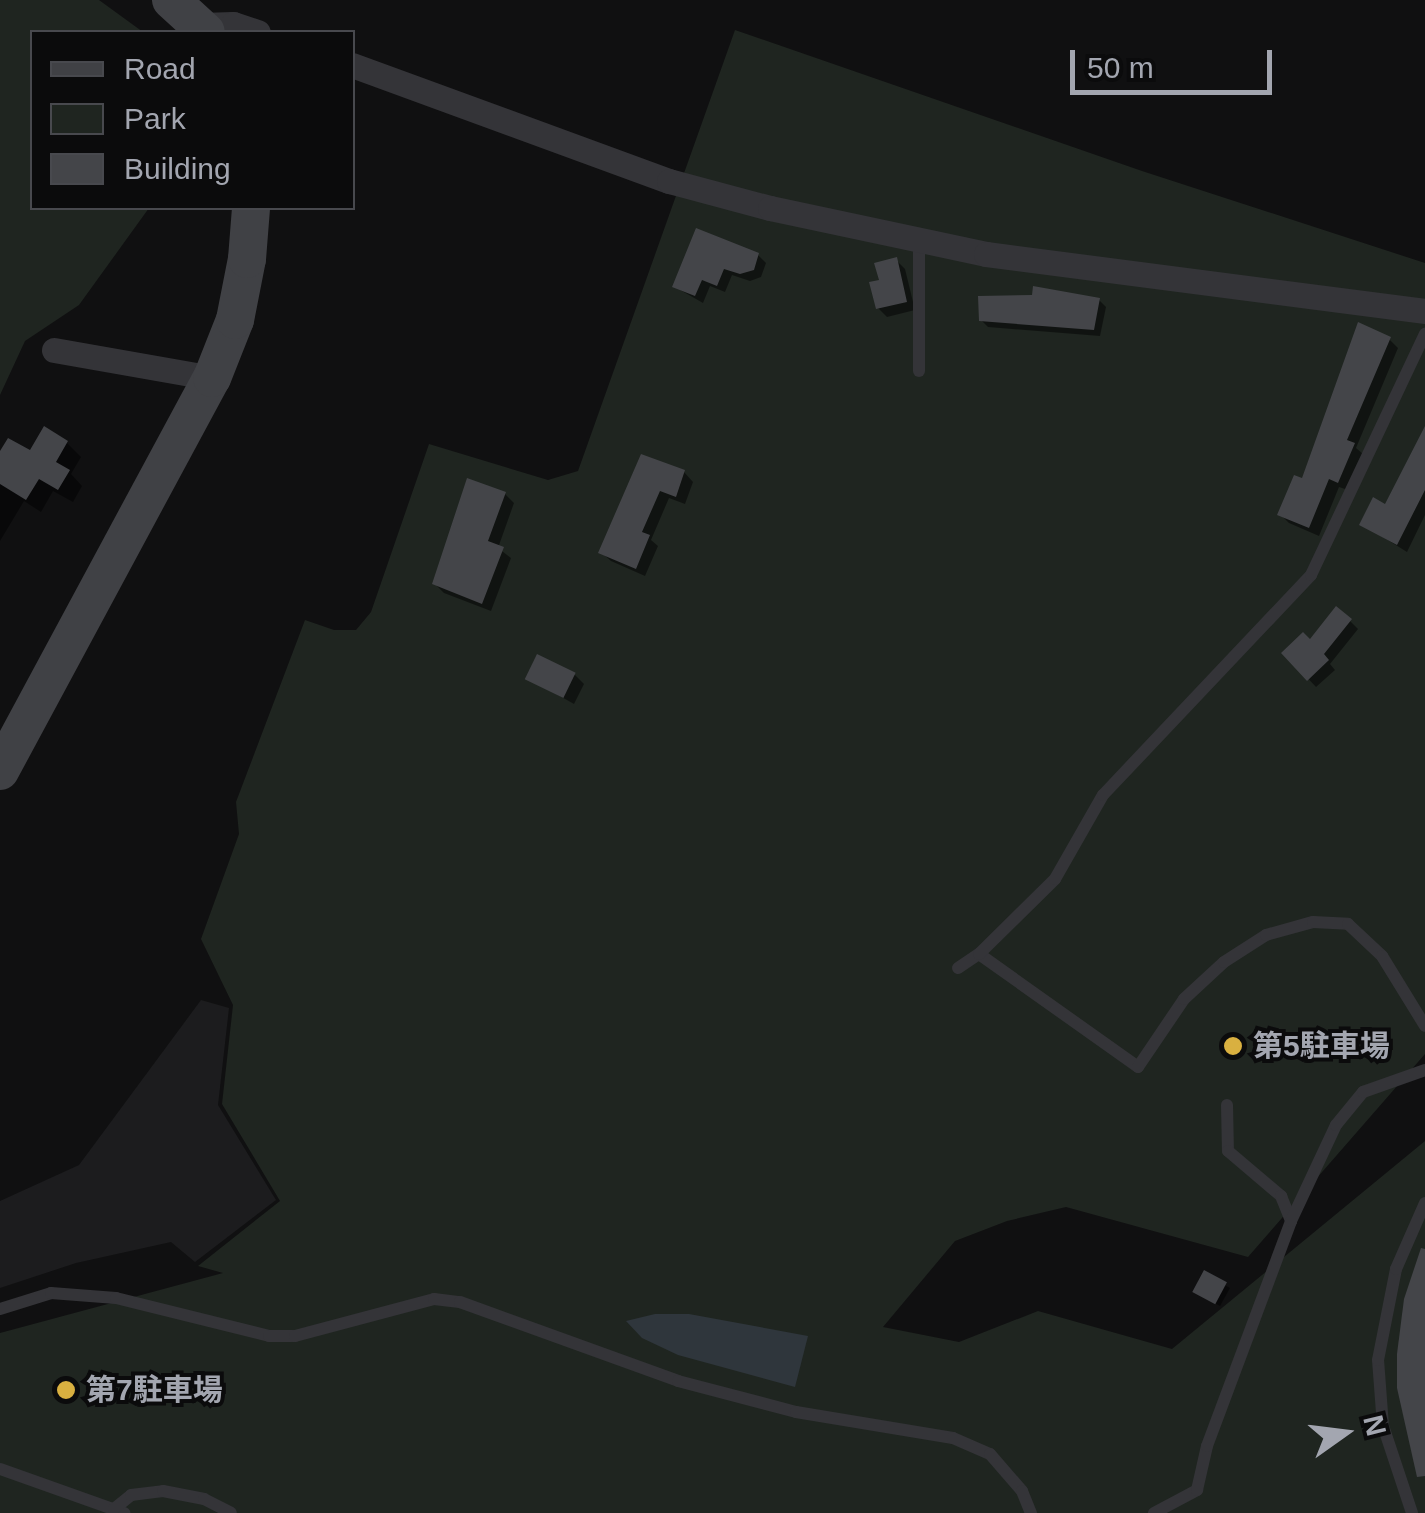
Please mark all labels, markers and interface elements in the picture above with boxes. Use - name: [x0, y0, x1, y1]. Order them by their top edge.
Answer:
- legend: [30, 30, 355, 210]
- scale bar: [1075, 30, 1278, 92]
- text: 50 m: [1087, 51, 1154, 84]
- text: Road: [124, 52, 196, 85]
- text: Park: [124, 102, 186, 135]
- text: Building: [124, 152, 231, 185]
- place label: 第5駐車場: [1253, 1028, 1390, 1064]
- marker: 第5駐車場: [1222, 1035, 1244, 1057]
- place label: 第7駐車場: [86, 1372, 223, 1408]
- marker: 第7駐車場: [55, 1379, 77, 1401]
- north arrow: [1295, 1383, 1395, 1483]
- text: N: [1357, 1412, 1392, 1439]

